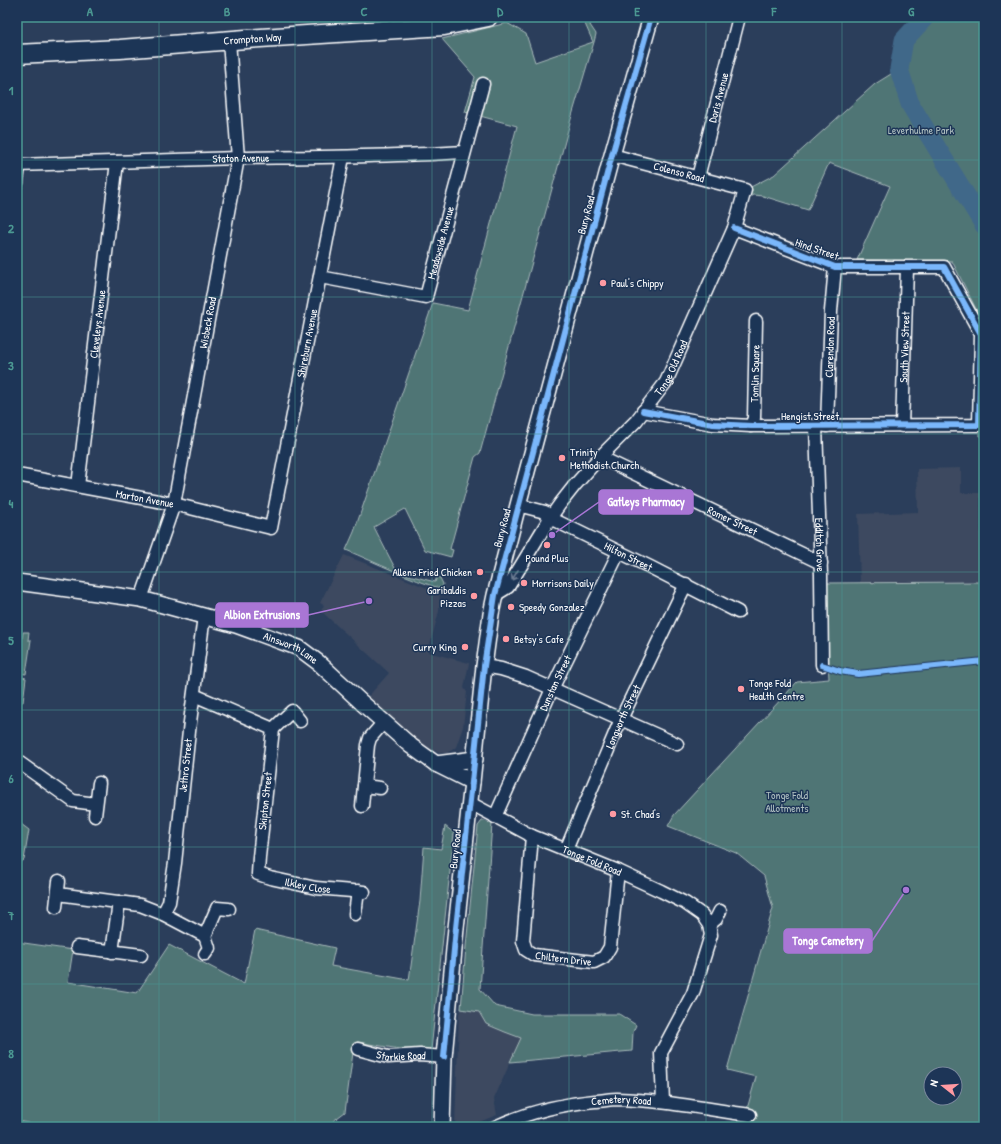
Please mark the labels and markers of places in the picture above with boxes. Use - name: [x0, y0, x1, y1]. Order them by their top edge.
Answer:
- place label: Paul's Chippy: [611, 276, 664, 290]
- marker: Paul's Chippy: [598, 278, 608, 288]
- place label: Trinity Methodist Church: [570, 445, 640, 472]
- marker: Trinity Methodist Church: [557, 453, 567, 463]
- callout: Gatleys Pharmacy: [599, 490, 693, 514]
- marker: Pound Plus: [542, 540, 552, 550]
- place label: Pound Plus: [526, 551, 568, 565]
- place label: Allens Fried Chicken: [392, 565, 472, 579]
- marker: Allens Fried Chicken: [475, 567, 485, 577]
- place label: Morrisons Daily: [532, 576, 594, 590]
- marker: Morrisons Daily: [519, 578, 529, 588]
- place label: Garibaldis Pizzas: [427, 583, 466, 610]
- marker: Garibaldis Pizzas: [469, 591, 479, 601]
- place label: Speedy Gonzalez: [519, 600, 585, 614]
- marker: Speedy Gonzalez: [506, 602, 516, 612]
- callout: Albion Extrusions: [216, 603, 308, 627]
- place label: Betsy's Cafe: [514, 632, 564, 646]
- marker: Betsy's Cafe: [501, 634, 511, 644]
- place label: Curry King: [413, 640, 457, 654]
- marker: Curry King: [460, 642, 470, 652]
- place label: Tonge Fold Health Centre: [749, 676, 805, 703]
- marker: Tonge Fold Health Centre: [736, 684, 746, 694]
- place label: St. Chad's: [621, 807, 660, 821]
- marker: St. Chad's: [608, 809, 618, 819]
- callout: Tonge Cemetery: [784, 929, 872, 953]

